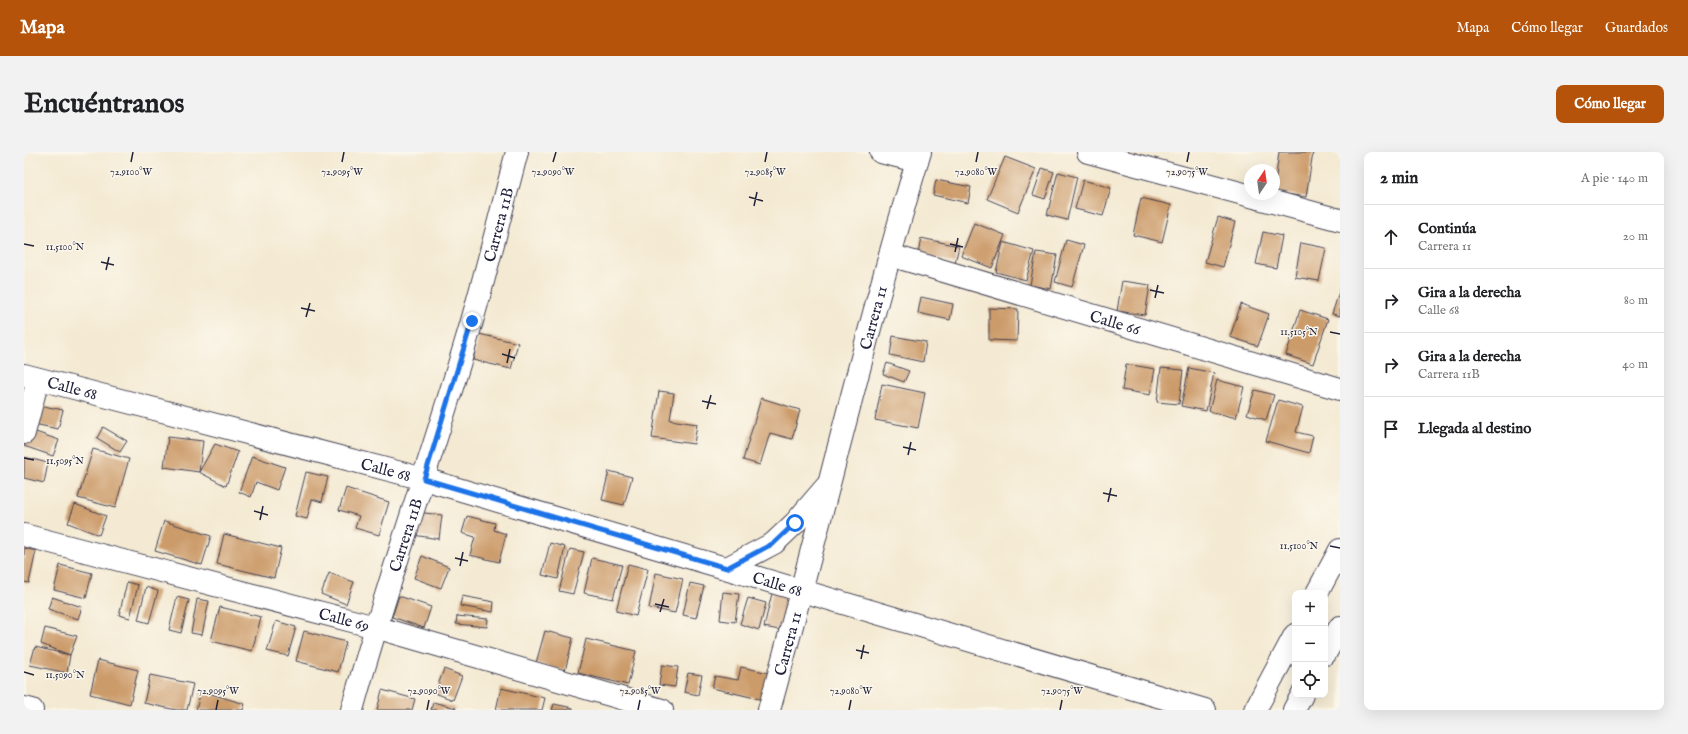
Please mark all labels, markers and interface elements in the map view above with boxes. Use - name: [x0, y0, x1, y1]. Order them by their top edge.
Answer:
- text: Mapa: [20, 16, 65, 40]
- text: Mapa: [1456, 19, 1489, 37]
- text: Cómo llegar: [1511, 19, 1583, 37]
- text: Guardados: [1605, 19, 1668, 37]
- button: Cómo llegar: [1556, 85, 1664, 123]
- text: Encuéntranos: [24, 87, 184, 122]
- north arrow: [1244, 164, 1280, 200]
- text: 72.9100°W: [110, 166, 152, 179]
- text: 72.9095°W: [321, 166, 363, 179]
- text: 72.9090°W: [532, 166, 575, 179]
- text: 72.9085°W: [744, 166, 786, 179]
- text: 72.9080°W: [955, 166, 998, 179]
- text: 72.9075°W: [1166, 166, 1208, 179]
- text: 2 min: [1380, 168, 1418, 189]
- text: A pie · 140 m: [1581, 170, 1648, 187]
- street label: Carrera 11B: [481, 186, 519, 265]
- text: Continúa: [1418, 219, 1476, 238]
- icon: ahead: [1380, 226, 1402, 248]
- text: 20 m: [1623, 228, 1648, 245]
- text: Carrera 11: [1418, 238, 1471, 255]
- text: 11.5100°N: [46, 241, 85, 254]
- text: Gira a la derecha: [1418, 283, 1521, 302]
- street label: Carrera 11: [857, 284, 893, 352]
- icon: right: [1380, 290, 1402, 312]
- text: 80 m: [1624, 292, 1648, 309]
- text: Calle 68: [1418, 302, 1459, 319]
- street label: Calle 66: [1087, 307, 1142, 341]
- route end: [463, 312, 481, 330]
- text: 11.5105°N: [1280, 326, 1318, 339]
- text: Gira a la derecha: [1418, 347, 1521, 366]
- icon: right: [1380, 354, 1402, 376]
- text: 40 m: [1622, 356, 1648, 373]
- text: Carrera 11B: [1418, 366, 1480, 383]
- street label: Calle 68: [45, 373, 99, 406]
- icon: arrive: [1380, 418, 1402, 440]
- text: Llegada al destino: [1418, 419, 1531, 438]
- text: 11.5095°N: [46, 455, 84, 468]
- street label: Calle 68: [358, 455, 413, 487]
- street label: Carrera 11B: [386, 496, 428, 575]
- route start: [786, 514, 804, 532]
- text: 11.5100°N: [1280, 540, 1319, 553]
- street label: Calle 68: [750, 569, 804, 602]
- map controls: [1292, 590, 1328, 698]
- button: +: [1292, 590, 1328, 626]
- street label: Calle 69: [316, 605, 371, 637]
- street label: Carrera 11: [771, 610, 807, 678]
- button: −: [1292, 626, 1328, 662]
- button: locate: [1292, 662, 1328, 698]
- text: 11.5090°N: [45, 669, 85, 682]
- text: 72.9095°W: [197, 685, 239, 698]
- text: 72.9090°W: [408, 685, 451, 698]
- text: 72.9085°W: [619, 685, 661, 698]
- text: 72.9080°W: [830, 685, 873, 698]
- text: 72.9075°W: [1041, 685, 1083, 698]

